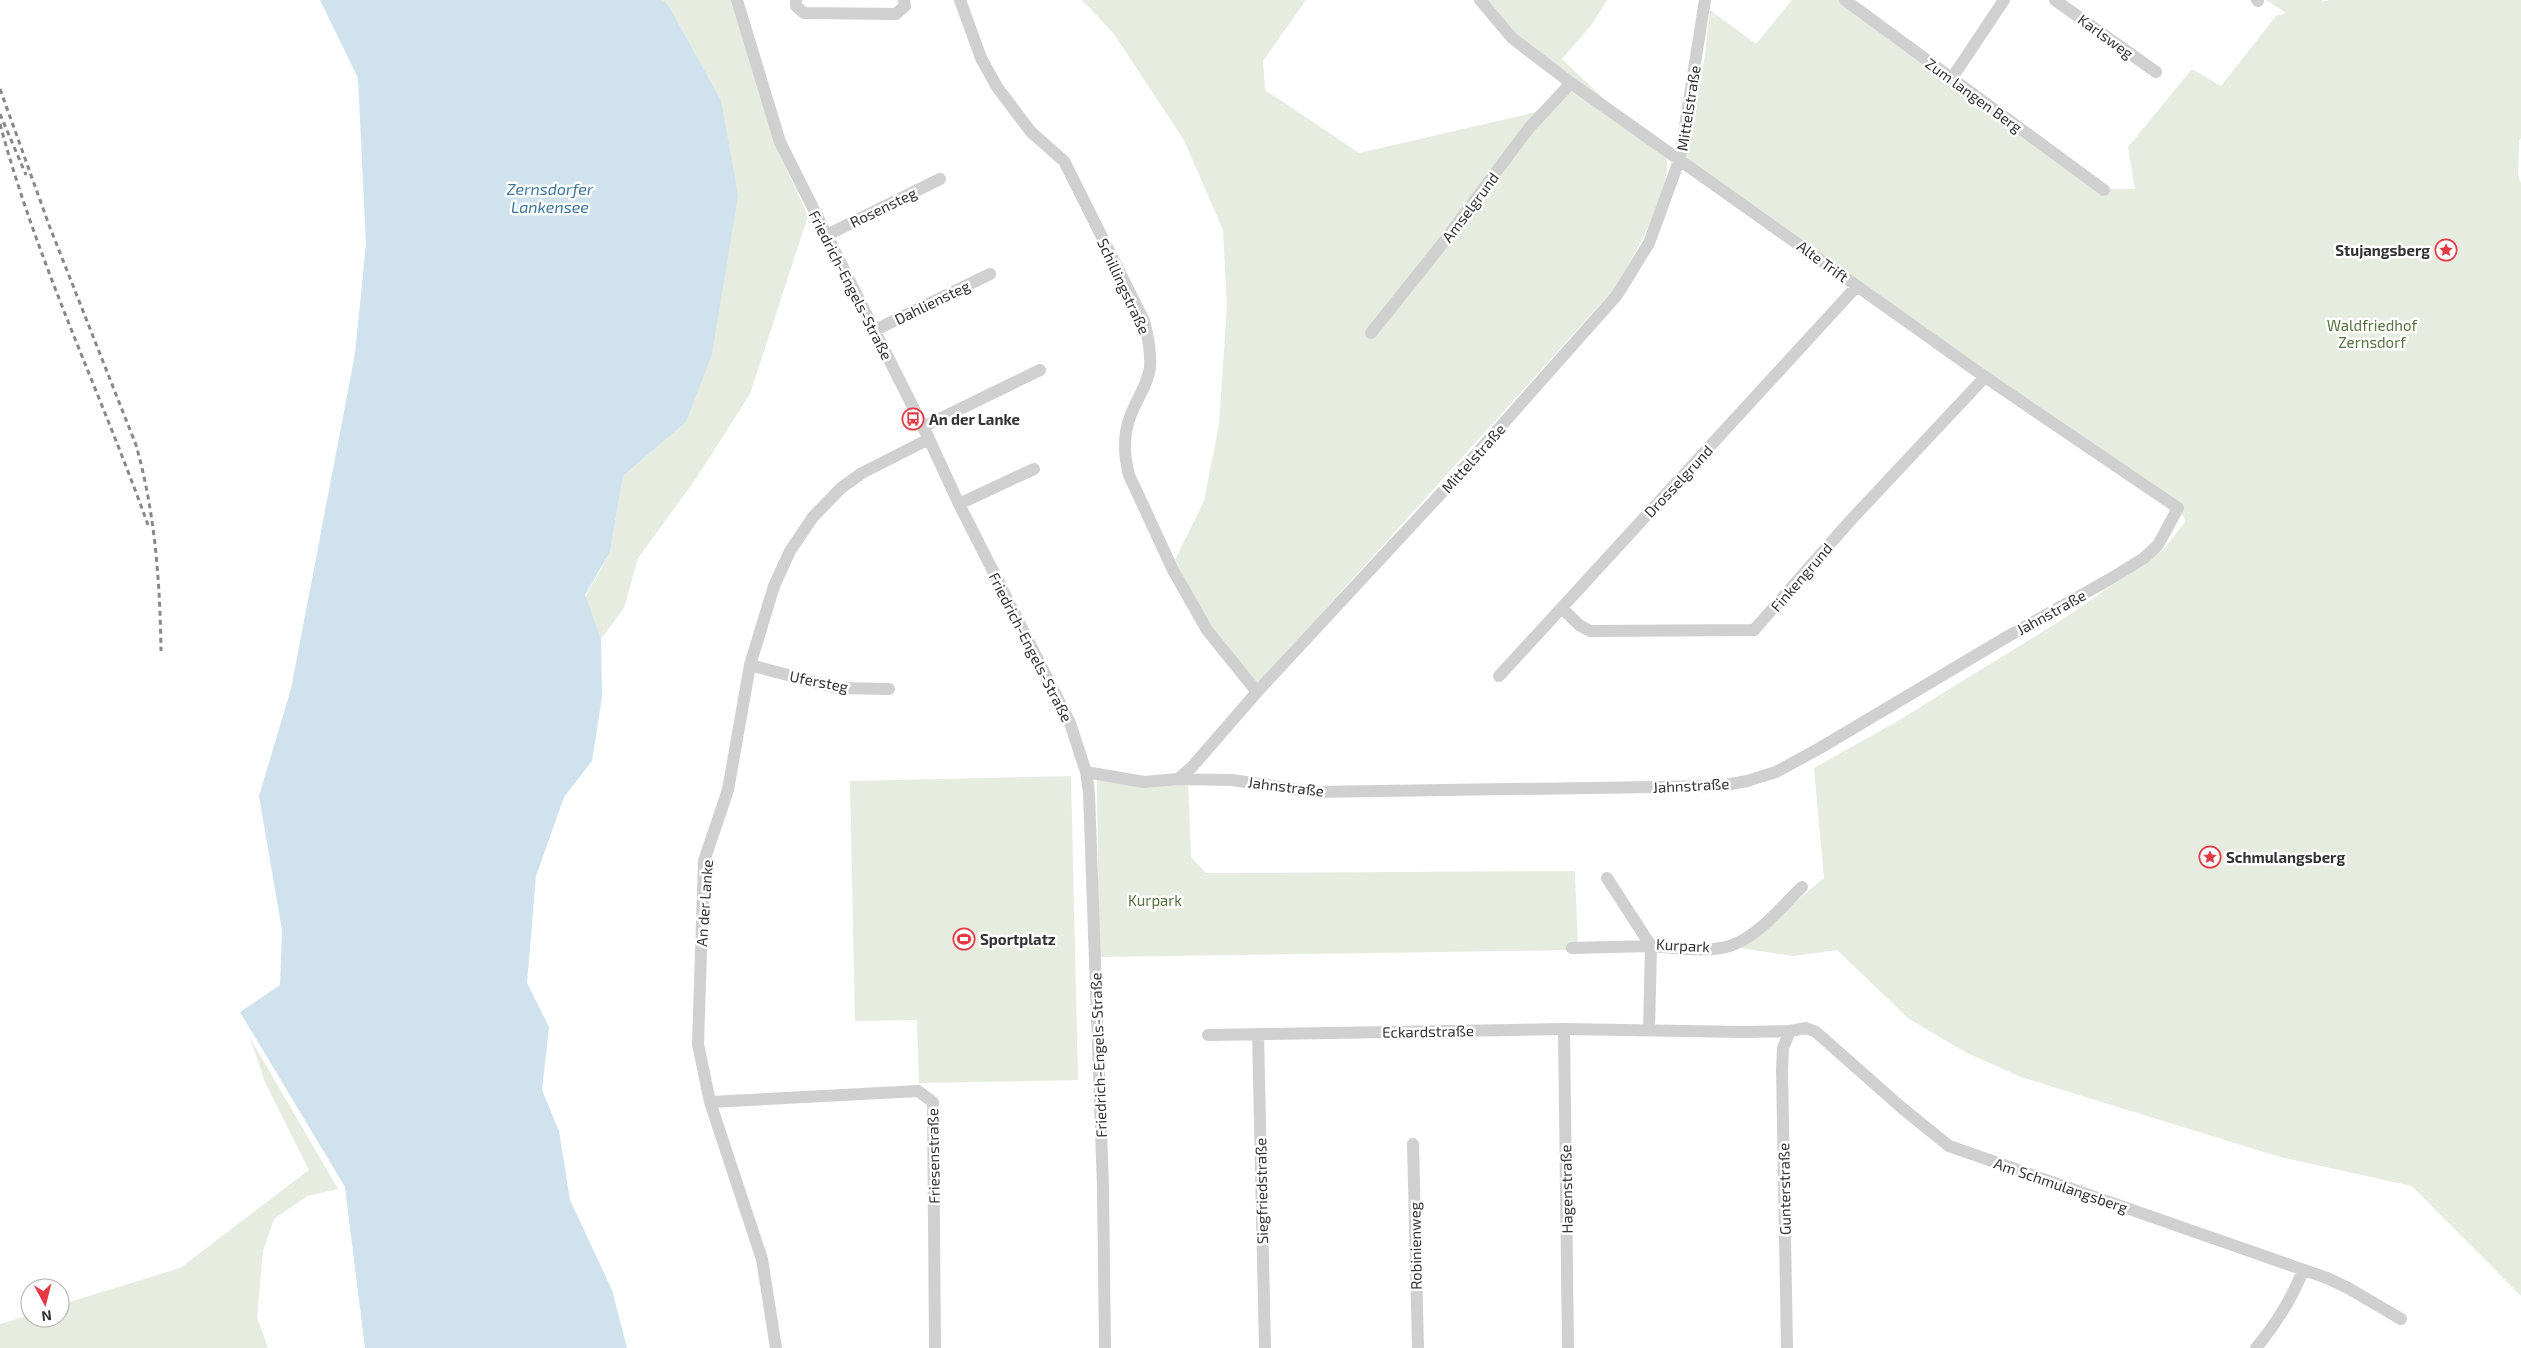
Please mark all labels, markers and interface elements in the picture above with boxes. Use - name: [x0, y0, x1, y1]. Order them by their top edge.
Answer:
- street label: Karlsweg: [2075, 10, 2138, 62]
- street label: Zum langen Berg: [1922, 54, 2026, 136]
- street label: Mittelstraße: [1672, 64, 1704, 152]
- street label: Amselgrund: [1438, 168, 1502, 246]
- water label: Zernsdorfer Lankensee: [507, 179, 594, 216]
- street label: Rosensteg: [847, 183, 920, 231]
- street label: Friedrich-Engels-Straße: [805, 207, 897, 363]
- street label: Schillingstraße: [1094, 235, 1154, 337]
- street label: Alte Trift: [1794, 236, 1852, 286]
- place icon: Stujangsberg: [2434, 238, 2458, 262]
- place label: Stujangsberg: [2335, 241, 2430, 259]
- street label: Dahliensteg: [891, 276, 973, 328]
- park label: Waldfriedhof Zernsdorf: [2327, 316, 2417, 351]
- bus stop icon: An der Lanke: [901, 407, 925, 431]
- place label: An der Lanke: [929, 410, 1020, 428]
- street label: Mittelstraße: [1437, 420, 1509, 496]
- street label: Drosselgrund: [1640, 441, 1716, 521]
- street label: Finkengrund: [1766, 539, 1836, 615]
- street label: Friedrich-Engels-Straße: [985, 569, 1077, 725]
- street label: Jahnstraße: [2013, 586, 2089, 638]
- street label: Ufersteg: [788, 666, 850, 696]
- street label: Jahnstraße: [1247, 772, 1325, 800]
- street label: Jahnstraße: [1652, 774, 1730, 796]
- place icon: Schmulangsberg: [2198, 845, 2222, 869]
- place label: Schmulangsberg: [2226, 848, 2345, 866]
- street label: An der Lanke: [692, 859, 716, 947]
- park label: Kurpark: [1128, 891, 1182, 909]
- sports icon: Sportplatz: [952, 927, 976, 951]
- place label: Sportplatz: [980, 930, 1056, 948]
- street label: Kurpark: [1656, 935, 1711, 955]
- street label: Friedrich-Engels-Straße: [1086, 972, 1110, 1138]
- street label: Eckardstraße: [1382, 1021, 1474, 1041]
- street label: Friesenstraße: [923, 1108, 943, 1204]
- street label: Siegfriedstraße: [1251, 1138, 1271, 1244]
- street label: Gunterstraße: [1774, 1143, 1794, 1235]
- street label: Hagenstraße: [1556, 1144, 1576, 1234]
- street label: Am Schmulangsberg: [1992, 1154, 2131, 1217]
- street label: Robinienweg: [1405, 1201, 1425, 1290]
- north arrow: [20, 1278, 70, 1328]
- text: N: [41, 1307, 53, 1325]

